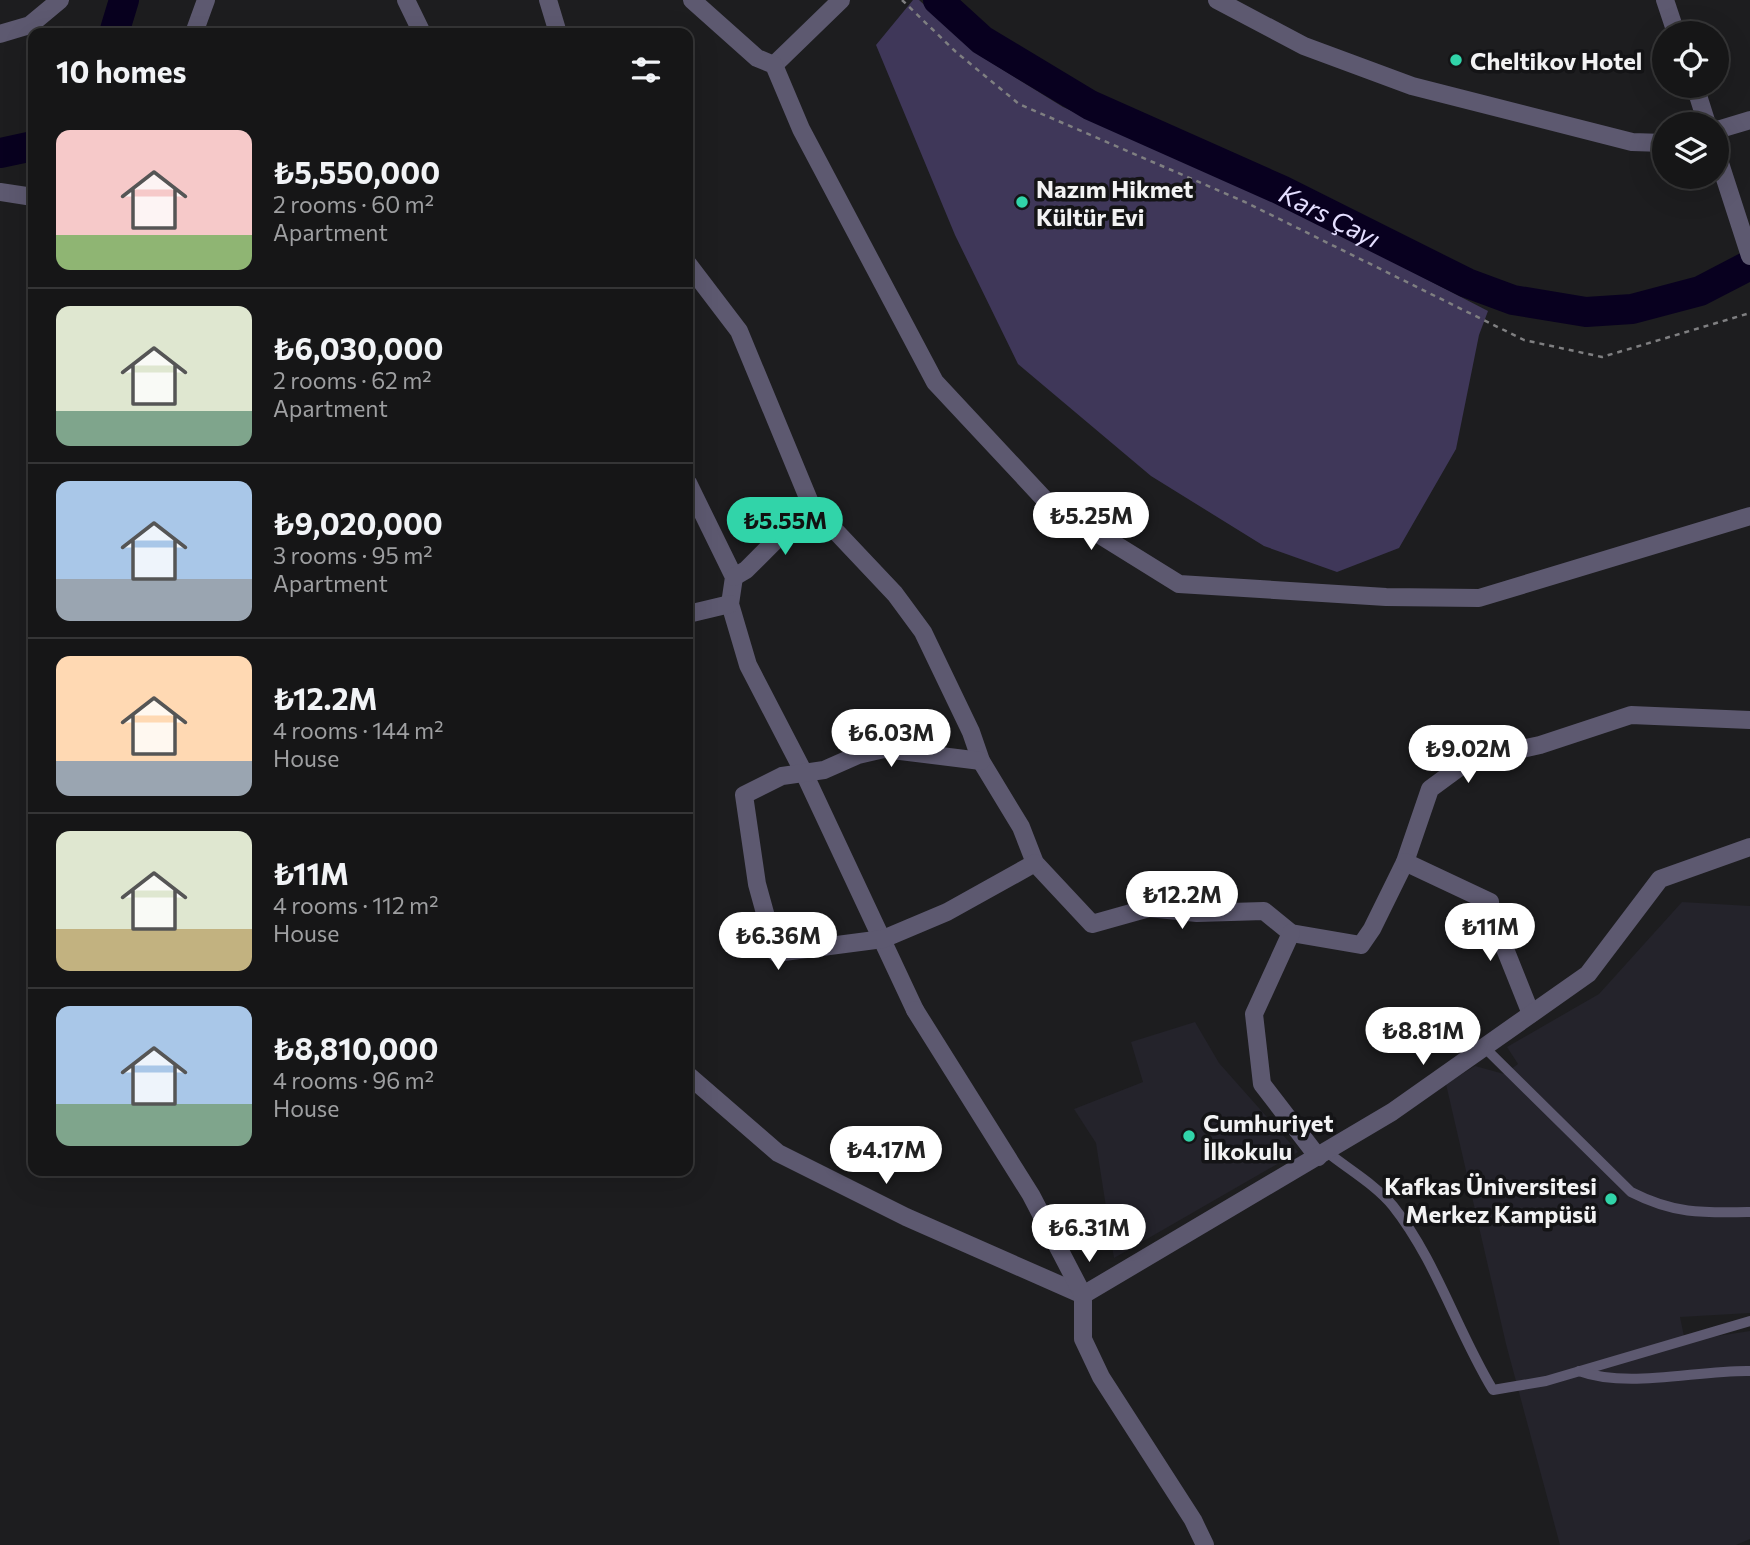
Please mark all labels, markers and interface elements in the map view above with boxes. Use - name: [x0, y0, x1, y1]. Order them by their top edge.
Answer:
- map controls: [1652, 21, 1729, 189]
- button: locate: [1652, 21, 1729, 98]
- place label: Cheltikov Hotel: [1470, 46, 1642, 75]
- icon: filters: [627, 51, 665, 89]
- text: 10 homes: [56, 52, 186, 89]
- marker: Cheltikov Hotel: [1448, 52, 1464, 68]
- button: layers: [1652, 112, 1729, 189]
- text: ₺5,550,000: [273, 153, 440, 190]
- icon: home: [112, 158, 196, 242]
- place label: Nazım Hikmet Kültür Evi: [1036, 174, 1193, 231]
- water label: Kars Çayı: [1275, 177, 1386, 253]
- text: 2 rooms · 60 m²: [273, 190, 434, 218]
- marker: Nazım Hikmet Kültür Evi: [1014, 194, 1030, 210]
- text: Apartment: [273, 218, 388, 246]
- text: ₺6,030,000: [273, 329, 443, 366]
- icon: home: [112, 334, 196, 418]
- text: 2 rooms · 62 m²: [273, 366, 432, 394]
- text: Apartment: [273, 394, 388, 422]
- pin: ₺5.25M: [1034, 492, 1148, 552]
- pin: ₺5.55M: [728, 498, 842, 557]
- text: ₺5.25M: [1049, 501, 1133, 529]
- text: ₺9,020,000: [273, 504, 443, 541]
- text: ₺5.55M: [743, 506, 827, 534]
- icon: home: [112, 509, 196, 593]
- text: 3 rooms · 95 m²: [273, 541, 432, 569]
- text: Apartment: [273, 569, 388, 597]
- text: ₺12.2M: [273, 679, 377, 716]
- icon: home: [112, 684, 196, 768]
- pin: ₺6.03M: [834, 710, 948, 769]
- text: 4 rooms · 144 m²: [273, 716, 443, 744]
- text: ₺6.03M: [848, 718, 934, 746]
- pin: ₺9.02M: [1411, 726, 1525, 785]
- text: ₺9.02M: [1425, 734, 1511, 762]
- text: House: [273, 744, 339, 772]
- text: ₺11M: [273, 854, 349, 891]
- icon: home: [112, 859, 196, 943]
- pin: ₺12.2M: [1125, 872, 1239, 931]
- text: ₺12.2M: [1142, 880, 1222, 908]
- text: 4 rooms · 112 m²: [273, 891, 438, 919]
- pin: ₺11M: [1449, 904, 1531, 963]
- pin: ₺6.36M: [721, 912, 835, 972]
- text: ₺11M: [1461, 912, 1519, 940]
- text: House: [273, 919, 339, 947]
- text: ₺6.36M: [735, 921, 821, 949]
- pin: ₺8.81M: [1366, 1007, 1480, 1067]
- text: ₺8.81M: [1381, 1016, 1465, 1044]
- text: ₺8,810,000: [273, 1029, 438, 1066]
- icon: home: [112, 1034, 196, 1118]
- text: 4 rooms · 96 m²: [273, 1066, 434, 1094]
- text: House: [273, 1094, 339, 1122]
- place label: Cumhuriyet İlkokulu: [1203, 1108, 1334, 1165]
- pin: ₺4.17M: [829, 1126, 943, 1186]
- marker: Cumhuriyet İlkokulu: [1181, 1128, 1197, 1144]
- text: ₺4.17M: [846, 1135, 926, 1163]
- place label: Kafkas Üniversitesi Merkez Kampüsü: [1384, 1171, 1597, 1228]
- marker: Kafkas Üniversitesi Merkez Kampüsü: [1603, 1191, 1619, 1207]
- pin: ₺6.31M: [1032, 1204, 1146, 1264]
- text: ₺6.31M: [1048, 1213, 1130, 1241]

